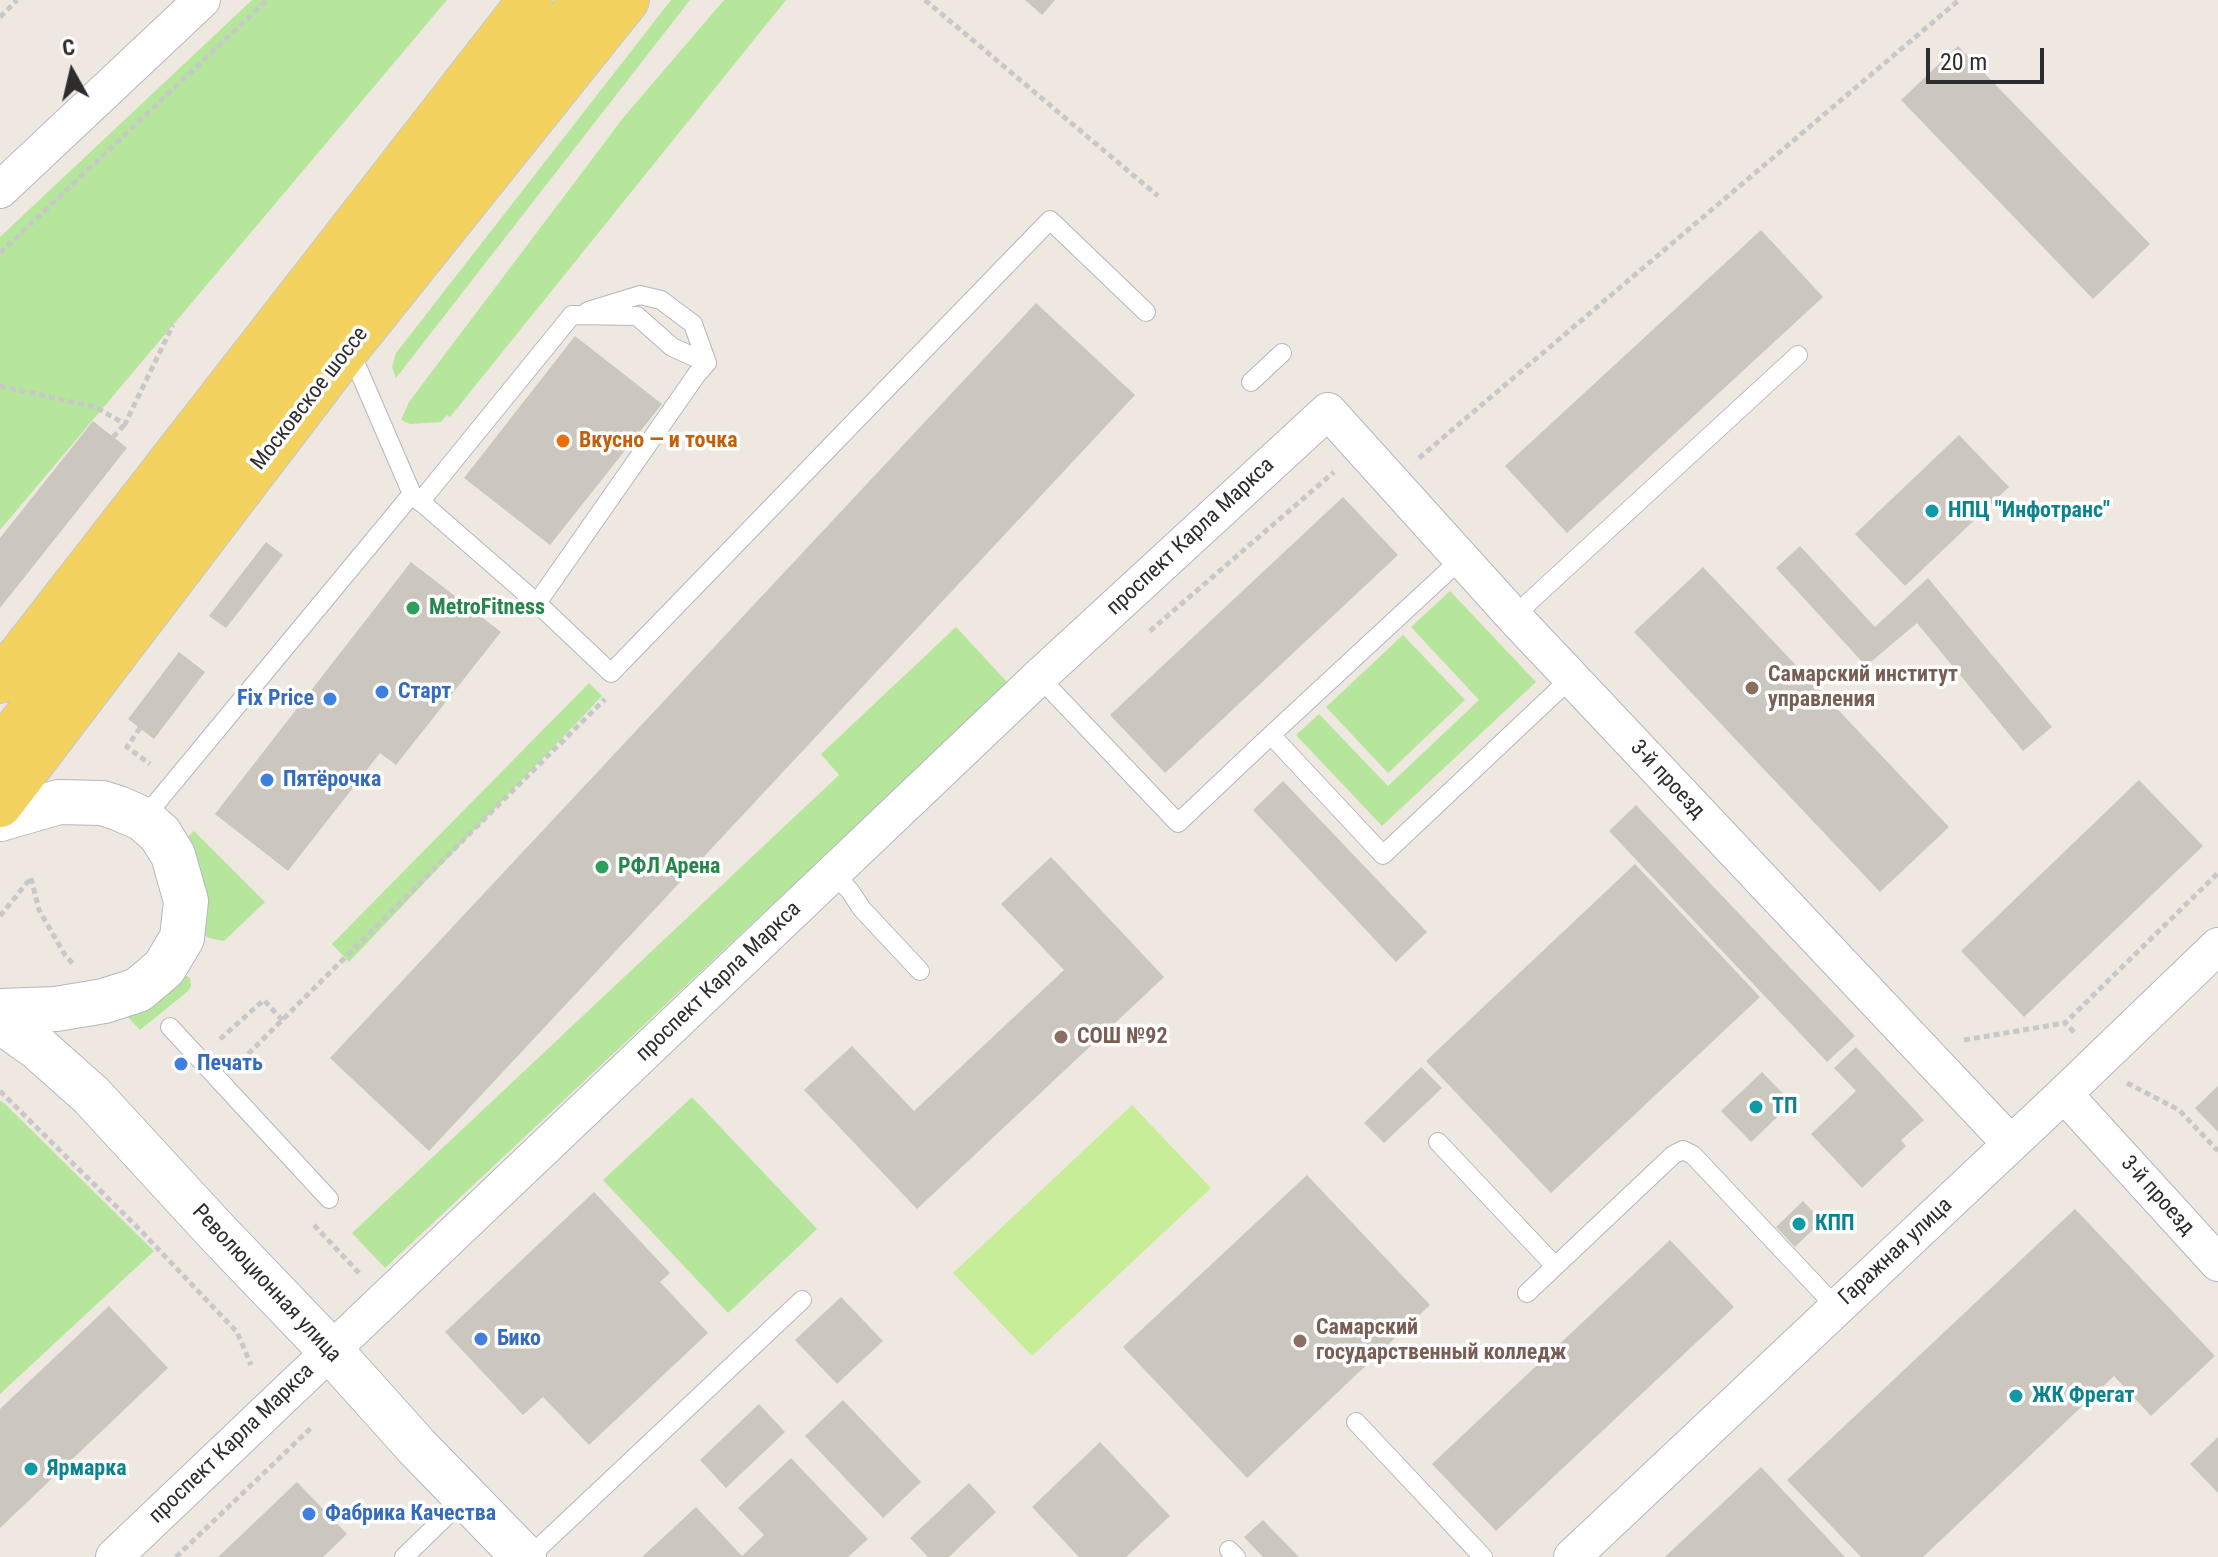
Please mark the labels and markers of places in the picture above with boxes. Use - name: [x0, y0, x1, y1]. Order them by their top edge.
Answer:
- place label: Вкусно — и точка: [579, 428, 738, 454]
- marker: Вкусно — и точка: [554, 432, 572, 450]
- place label: НПЦ "Инфотранс": [1948, 498, 2110, 524]
- marker: НПЦ "Инфотранс": [1923, 502, 1941, 520]
- place label: MetroFitness: [429, 595, 545, 621]
- marker: MetroFitness: [404, 599, 422, 617]
- place label: Самарский институт управления: [1768, 662, 1958, 714]
- place label: Старт: [398, 679, 451, 705]
- marker: Самарский институт управления: [1743, 679, 1761, 697]
- marker: Старт: [373, 683, 391, 701]
- place label: Fix Price: [237, 686, 314, 712]
- marker: Fix Price: [321, 690, 339, 708]
- place label: Пятёрочка: [283, 767, 381, 793]
- marker: Пятёрочка: [258, 771, 276, 789]
- place label: РФЛ Арена: [618, 854, 720, 880]
- marker: РФЛ Арена: [593, 858, 611, 876]
- place label: СОШ №92: [1077, 1024, 1168, 1050]
- marker: СОШ №92: [1052, 1028, 1070, 1046]
- place label: Печать: [197, 1051, 263, 1077]
- marker: Печать: [172, 1055, 190, 1073]
- place label: ТП: [1772, 1094, 1797, 1120]
- marker: ТП: [1747, 1098, 1765, 1116]
- place label: КПП: [1815, 1211, 1854, 1237]
- marker: КПП: [1790, 1215, 1808, 1233]
- place label: Самарский государственный колледж: [1316, 1315, 1566, 1366]
- place label: Бико: [497, 1326, 541, 1352]
- marker: Бико: [472, 1330, 490, 1348]
- marker: Самарский государственный колледж: [1291, 1332, 1309, 1350]
- place label: ЖК Фрегат: [2032, 1383, 2135, 1409]
- marker: ЖК Фрегат: [2007, 1387, 2025, 1405]
- place label: Ярмарка: [47, 1456, 127, 1482]
- marker: Ярмарка: [22, 1460, 40, 1478]
- place label: Фабрика Качества: [325, 1501, 496, 1527]
- marker: Фабрика Качества: [300, 1505, 318, 1523]

